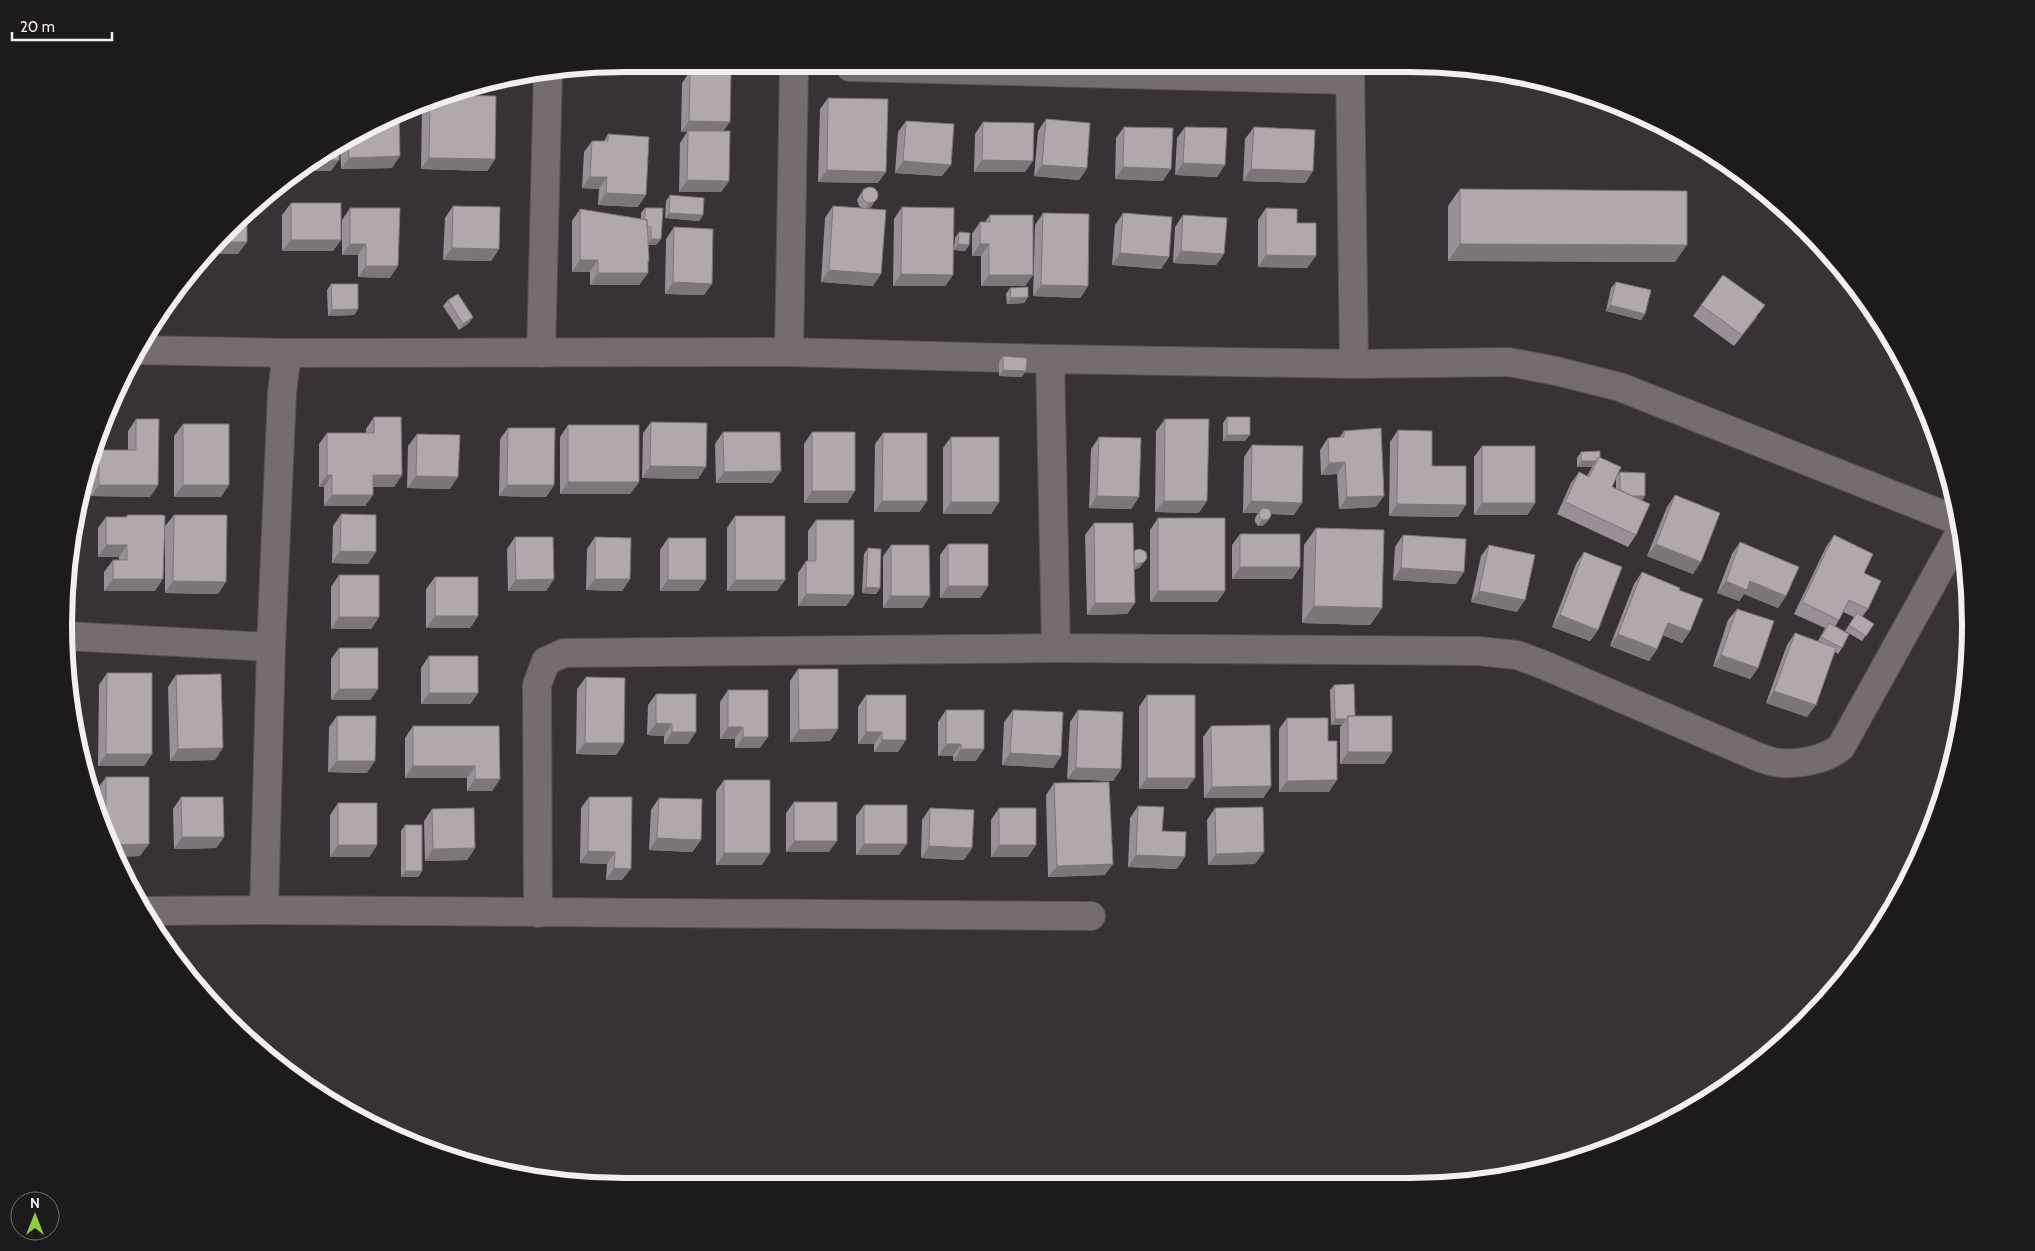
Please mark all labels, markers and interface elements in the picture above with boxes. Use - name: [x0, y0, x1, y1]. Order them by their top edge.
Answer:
- scale bar: [12, 10, 112, 42]
- text: 20 m: [20, 18, 55, 36]
- north arrow: [10, 1191, 60, 1241]
- text: N: [30, 1194, 40, 1212]

